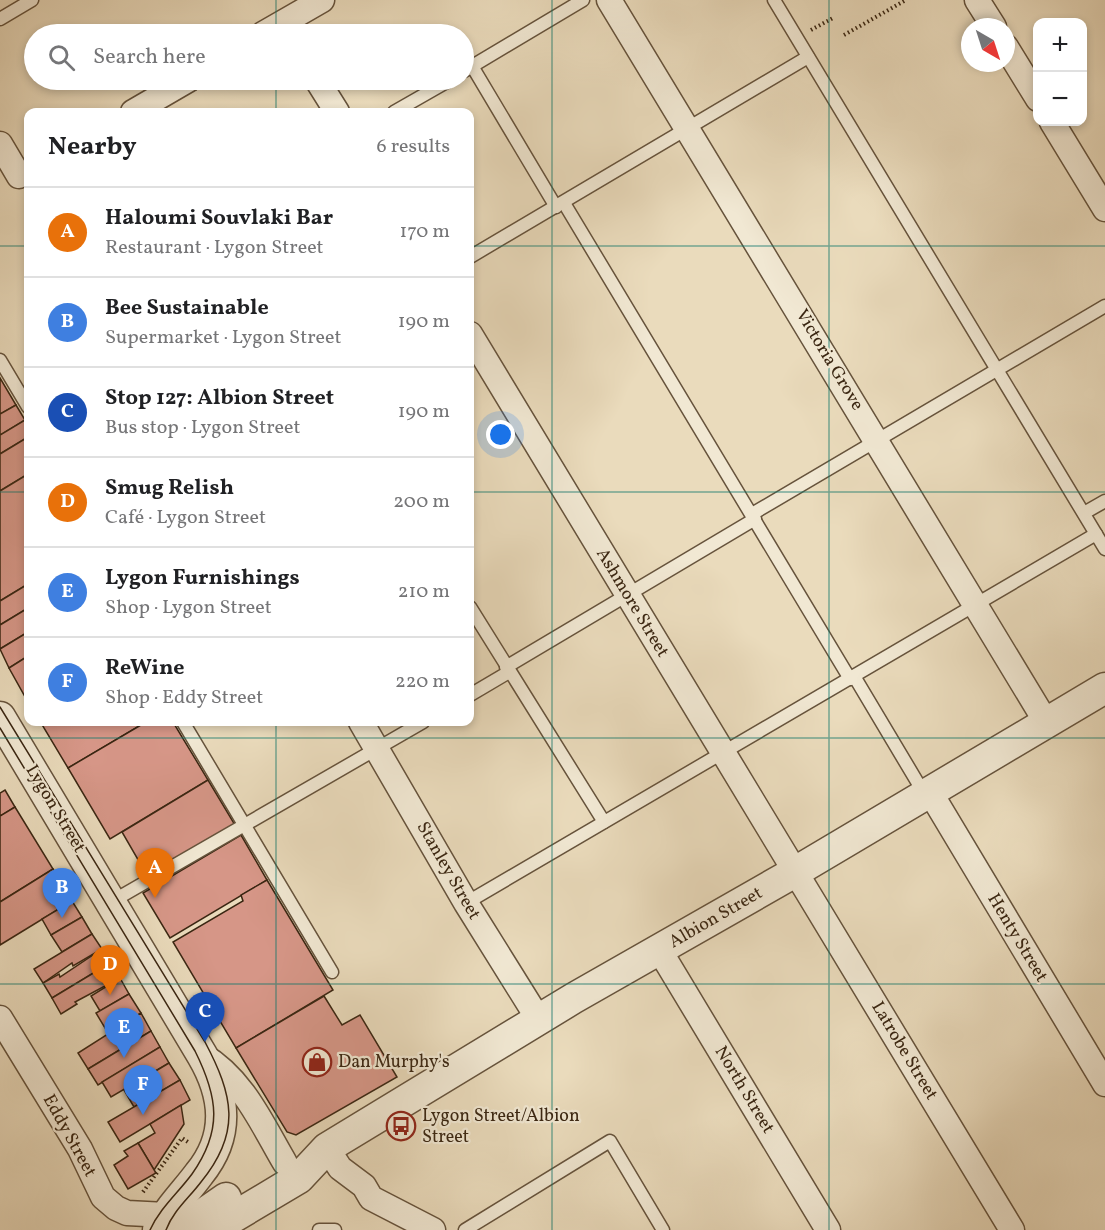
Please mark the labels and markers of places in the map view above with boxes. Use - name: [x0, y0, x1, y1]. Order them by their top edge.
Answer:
- pin: A: [136, 848, 174, 898]
- pin: B: [42, 868, 82, 918]
- pin: D: [90, 946, 130, 995]
- pin: C: [186, 992, 224, 1042]
- pin: E: [104, 1008, 144, 1058]
- shop icon: Dan Murphy's: [301, 1046, 333, 1078]
- place label: Dan Murphy's: [338, 1050, 450, 1075]
- pin: F: [124, 1066, 162, 1115]
- place label: Lygon Street/Albion Street: [422, 1104, 580, 1150]
- bus stop icon: Lygon Street/Albion Street: [385, 1110, 417, 1142]

